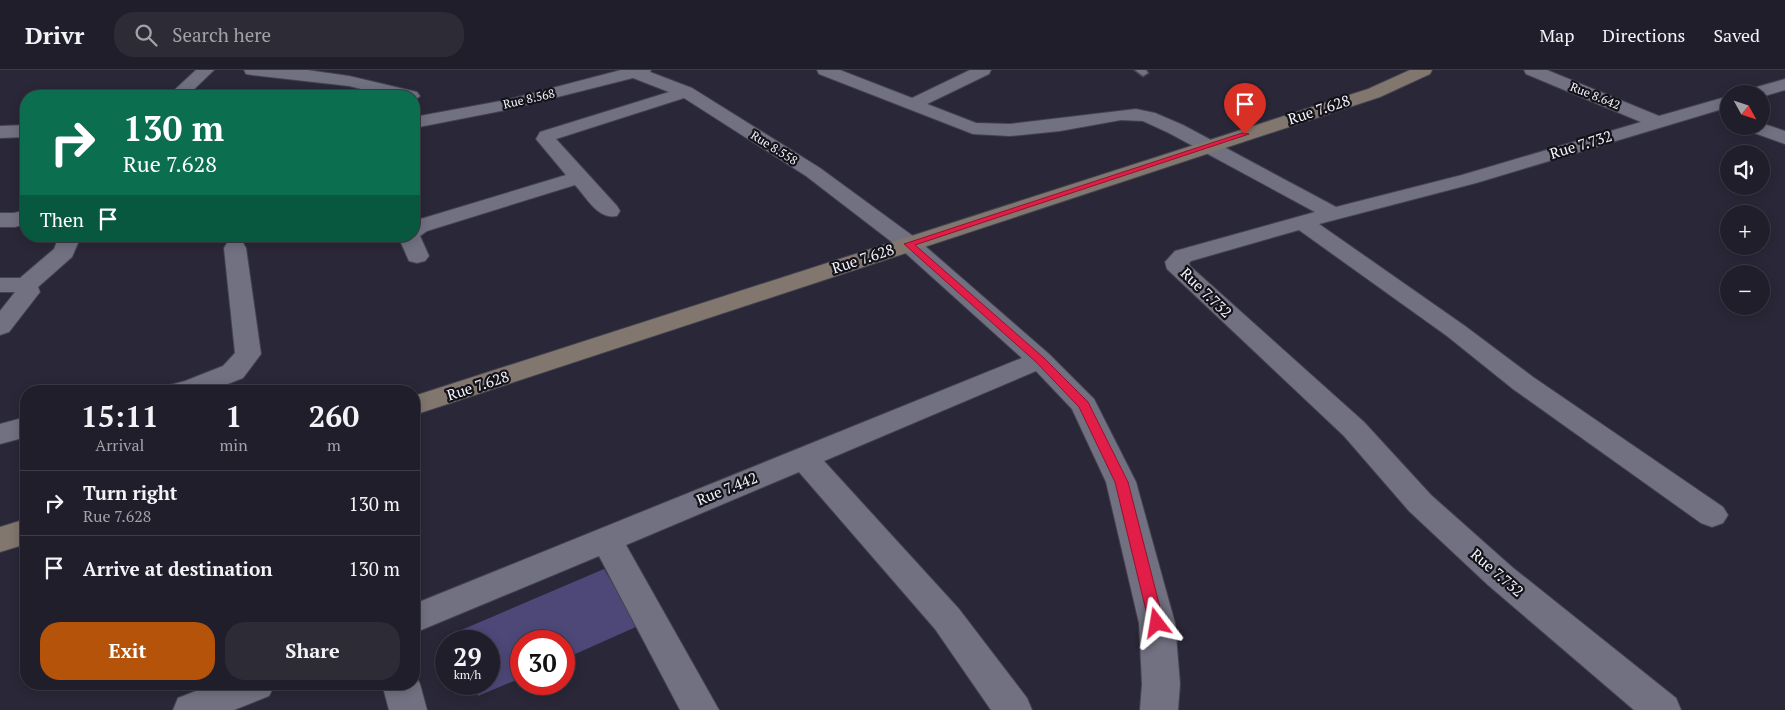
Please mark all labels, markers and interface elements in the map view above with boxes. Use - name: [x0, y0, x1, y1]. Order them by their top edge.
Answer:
- search box: [114, 12, 464, 57]
- text: Drivr: [25, 19, 84, 51]
- icon: search: [132, 21, 160, 49]
- text: Search here: [172, 22, 271, 47]
- text: Map: [1539, 23, 1574, 47]
- text: Directions: [1602, 23, 1685, 47]
- text: Saved: [1713, 23, 1760, 47]
- street label: Rue 8.642: [1568, 79, 1622, 112]
- pin: [1224, 83, 1266, 134]
- street label: Rue 8.568: [502, 85, 556, 112]
- north arrow: [1720, 85, 1770, 135]
- map controls: [1720, 85, 1770, 315]
- icon: arrive: [1231, 90, 1259, 118]
- street label: Rue 7.628: [1285, 90, 1352, 128]
- text: 130 m: [123, 105, 224, 151]
- icon: right: [40, 110, 105, 175]
- street label: Rue 7.732: [1547, 125, 1614, 163]
- street label: Rue 8.558: [748, 127, 800, 168]
- button: sound: [1720, 145, 1770, 195]
- text: Rue 7.628: [123, 149, 217, 178]
- icon: arrive: [94, 205, 122, 233]
- button: +: [1720, 205, 1770, 255]
- text: Then: [40, 207, 84, 232]
- street label: Rue 7.628: [829, 239, 896, 277]
- street label: Rue 7.732: [1177, 263, 1237, 322]
- button: −: [1720, 265, 1770, 315]
- street label: Rue 7.628: [444, 366, 511, 404]
- text: 15:11: [81, 396, 159, 436]
- text: 1: [225, 396, 242, 436]
- text: 260: [308, 396, 359, 436]
- text: Arrival: [95, 434, 144, 456]
- text: min: [220, 434, 248, 456]
- text: m: [327, 434, 341, 456]
- street label: Rue 7.442: [693, 467, 760, 509]
- text: Turn right: [83, 480, 177, 505]
- icon: right: [40, 489, 68, 517]
- text: 130 m: [349, 491, 400, 516]
- text: Rue 7.628: [83, 505, 151, 527]
- street label: Rue 7.732: [1467, 544, 1528, 601]
- icon: arrive: [40, 554, 68, 582]
- text: Arrive at destination: [83, 556, 272, 581]
- text: 130 m: [349, 556, 400, 581]
- position arrow: [1130, 596, 1182, 648]
- button: Exit: [40, 622, 215, 680]
- button: Share: [225, 622, 400, 680]
- speed limit sign: 30: [510, 630, 575, 695]
- text: 29: [453, 640, 482, 673]
- text: km/h: [454, 667, 481, 682]

